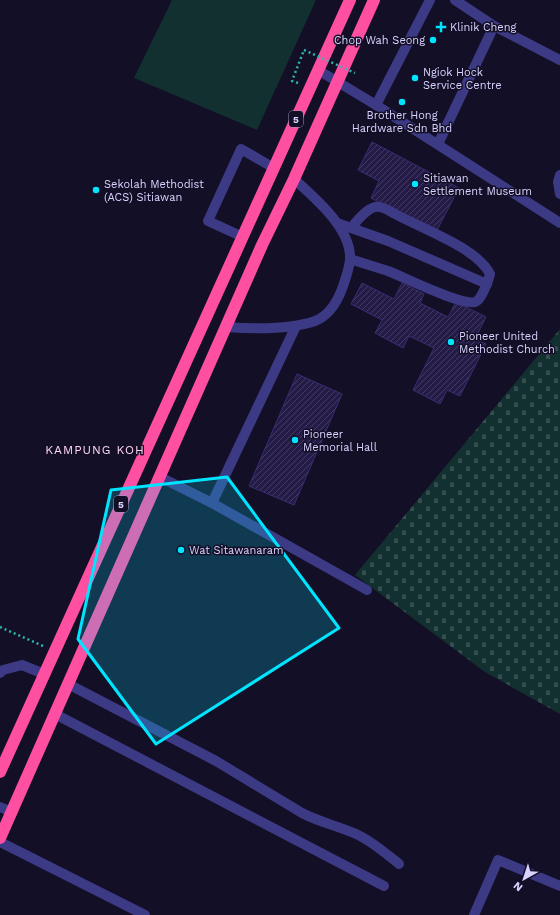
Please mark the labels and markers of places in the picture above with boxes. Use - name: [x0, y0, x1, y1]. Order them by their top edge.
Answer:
- marker: Klinik Cheng: [435, 21, 447, 33]
- place label: Klinik Cheng: [450, 21, 516, 34]
- place label: Chop Wah Seong: [334, 34, 425, 47]
- marker: Chop Wah Seong: [428, 35, 438, 45]
- place label: Ngiok Hock Service Centre: [423, 66, 502, 92]
- marker: Ngiok Hock Service Centre: [410, 73, 420, 83]
- marker: Brother Hong Hardware Sdn Bhd: [397, 97, 407, 107]
- place label: Brother Hong Hardware Sdn Bhd: [352, 109, 452, 135]
- place label: Sitiawan Settlement Museum: [423, 172, 532, 198]
- place label: Sekolah Methodist (ACS) Sitiawan: [104, 178, 204, 204]
- marker: Sitiawan Settlement Museum: [410, 179, 420, 189]
- marker: Sekolah Methodist (ACS) Sitiawan: [91, 185, 101, 195]
- place label: Pioneer United Methodist Church: [459, 330, 555, 356]
- marker: Pioneer United Methodist Church: [446, 337, 456, 347]
- place label: Pioneer Memorial Hall: [303, 428, 378, 454]
- marker: Pioneer Memorial Hall: [290, 435, 300, 445]
- place label: Wat Sitawanaram: [189, 544, 284, 557]
- marker: Wat Sitawanaram: [176, 545, 186, 555]

